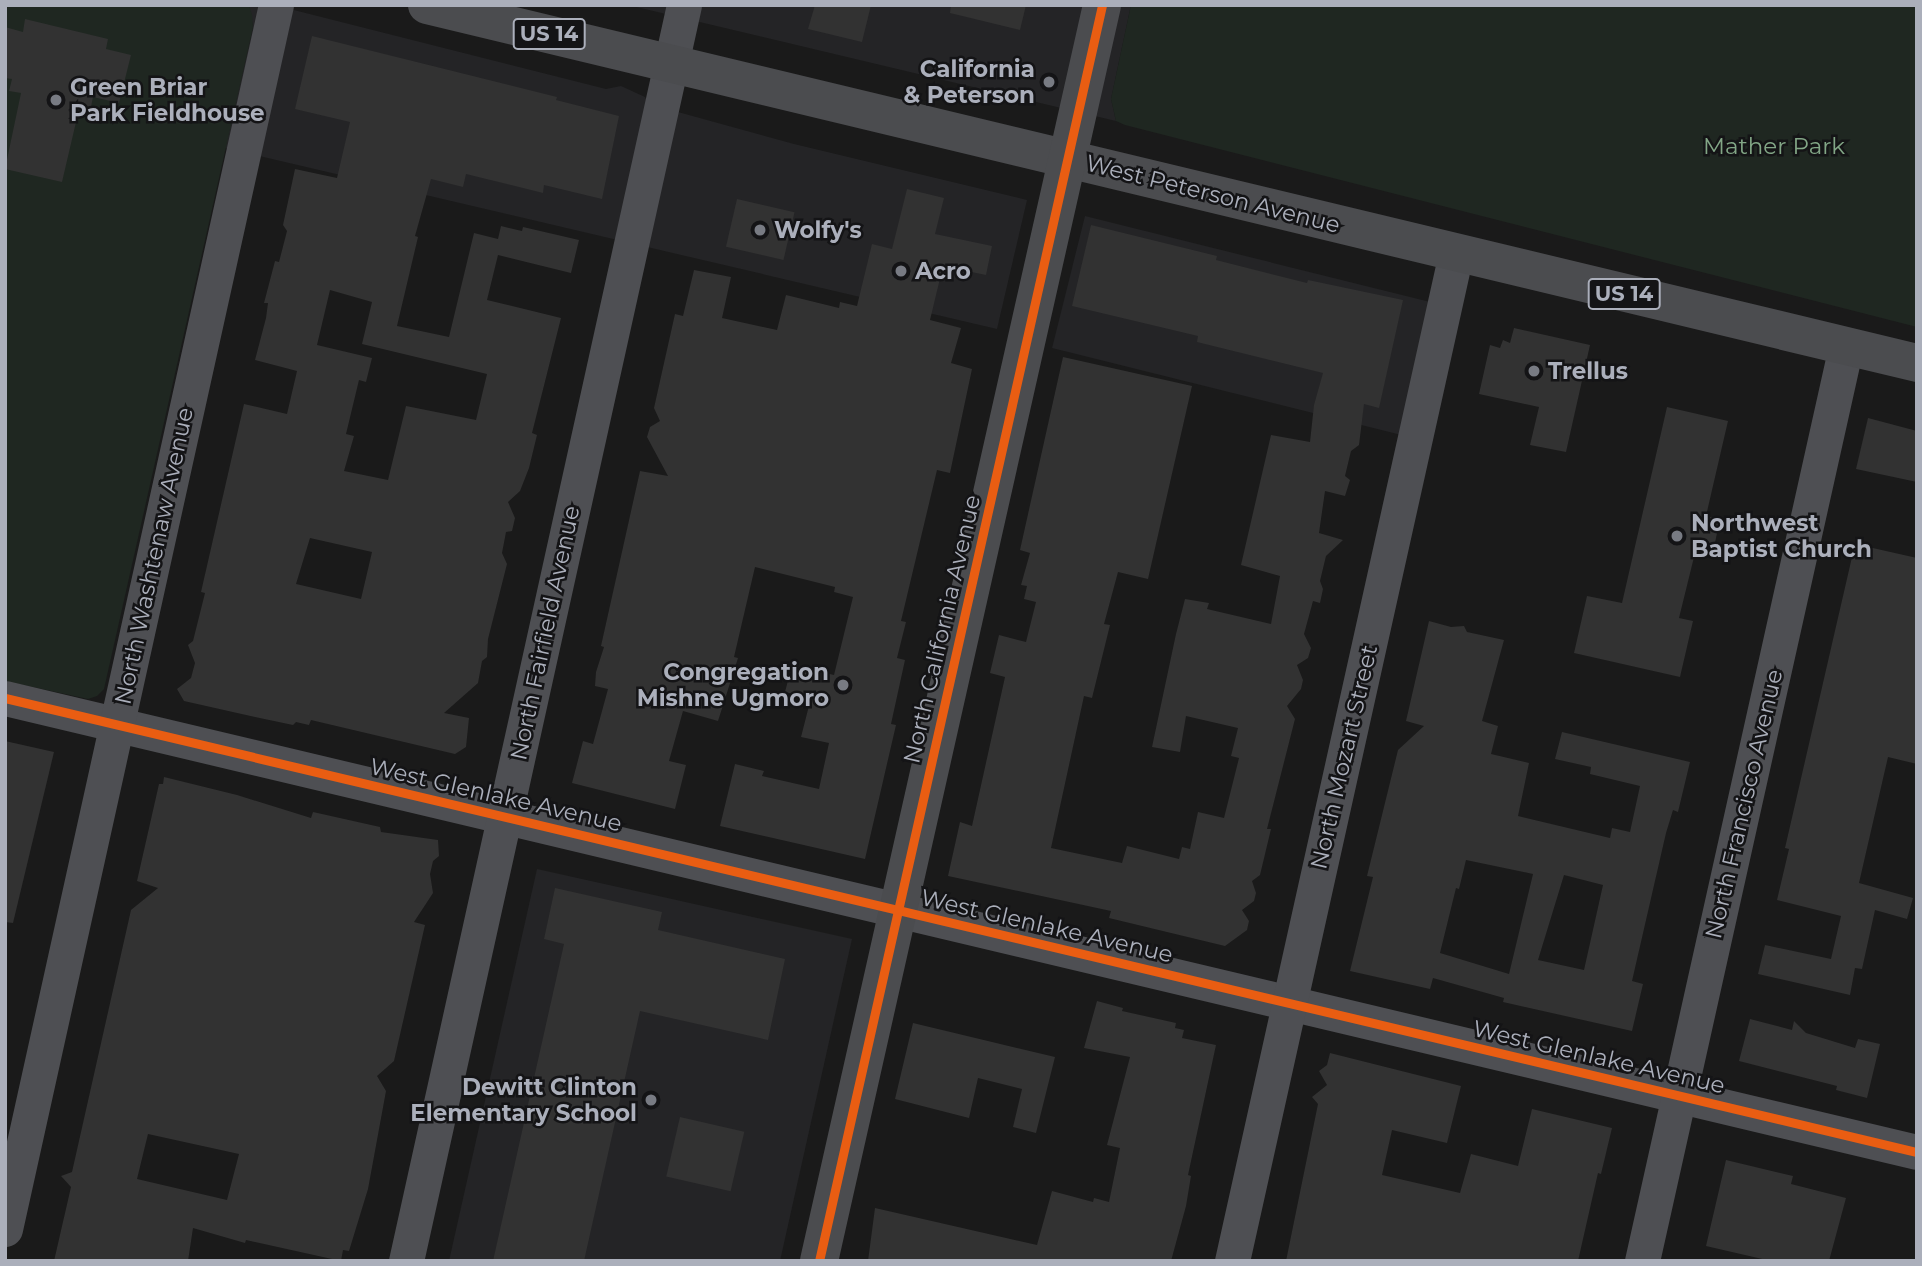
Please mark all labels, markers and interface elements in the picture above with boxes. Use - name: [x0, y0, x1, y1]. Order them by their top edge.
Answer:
- road number: US 14: [512, 16, 586, 52]
- place label: California & Peterson: [903, 55, 1035, 109]
- place label: Green Briar Park Fieldhouse: [70, 73, 265, 127]
- marker: California & Peterson: [1041, 74, 1057, 90]
- marker: Green Briar Park Fieldhouse: [48, 92, 64, 108]
- park label: Mather Park: [1703, 132, 1845, 160]
- street label: West Peterson Avenue: [1083, 149, 1343, 239]
- place label: Wolfy's: [774, 216, 862, 244]
- marker: Wolfy's: [752, 222, 768, 238]
- place label: Acro: [915, 257, 971, 285]
- marker: Acro: [893, 263, 909, 279]
- road number: US 14: [1587, 276, 1661, 312]
- place label: Trellus: [1548, 357, 1628, 385]
- marker: Trellus: [1526, 363, 1542, 379]
- street label: North Washtenaw Avenue: [109, 405, 199, 707]
- street label: North California Avenue: [898, 492, 986, 766]
- street label: North Fairfield Avenue: [505, 503, 585, 763]
- place label: Northwest Baptist Church: [1691, 509, 1872, 563]
- marker: Northwest Baptist Church: [1669, 528, 1685, 544]
- street label: North Mozart Street: [1305, 642, 1383, 872]
- place label: Congregation Mishne Ugmoro: [637, 658, 829, 712]
- street label: North Francisco Avenue: [1700, 667, 1788, 941]
- marker: Congregation Mishne Ugmoro: [835, 677, 851, 693]
- street label: West Glenlake Avenue: [367, 753, 625, 837]
- street label: West Glenlake Avenue: [918, 884, 1176, 968]
- street label: West Glenlake Avenue: [1470, 1015, 1728, 1099]
- place label: Dewitt Clinton Elementary School: [410, 1073, 637, 1127]
- marker: Dewitt Clinton Elementary School: [643, 1092, 659, 1108]

